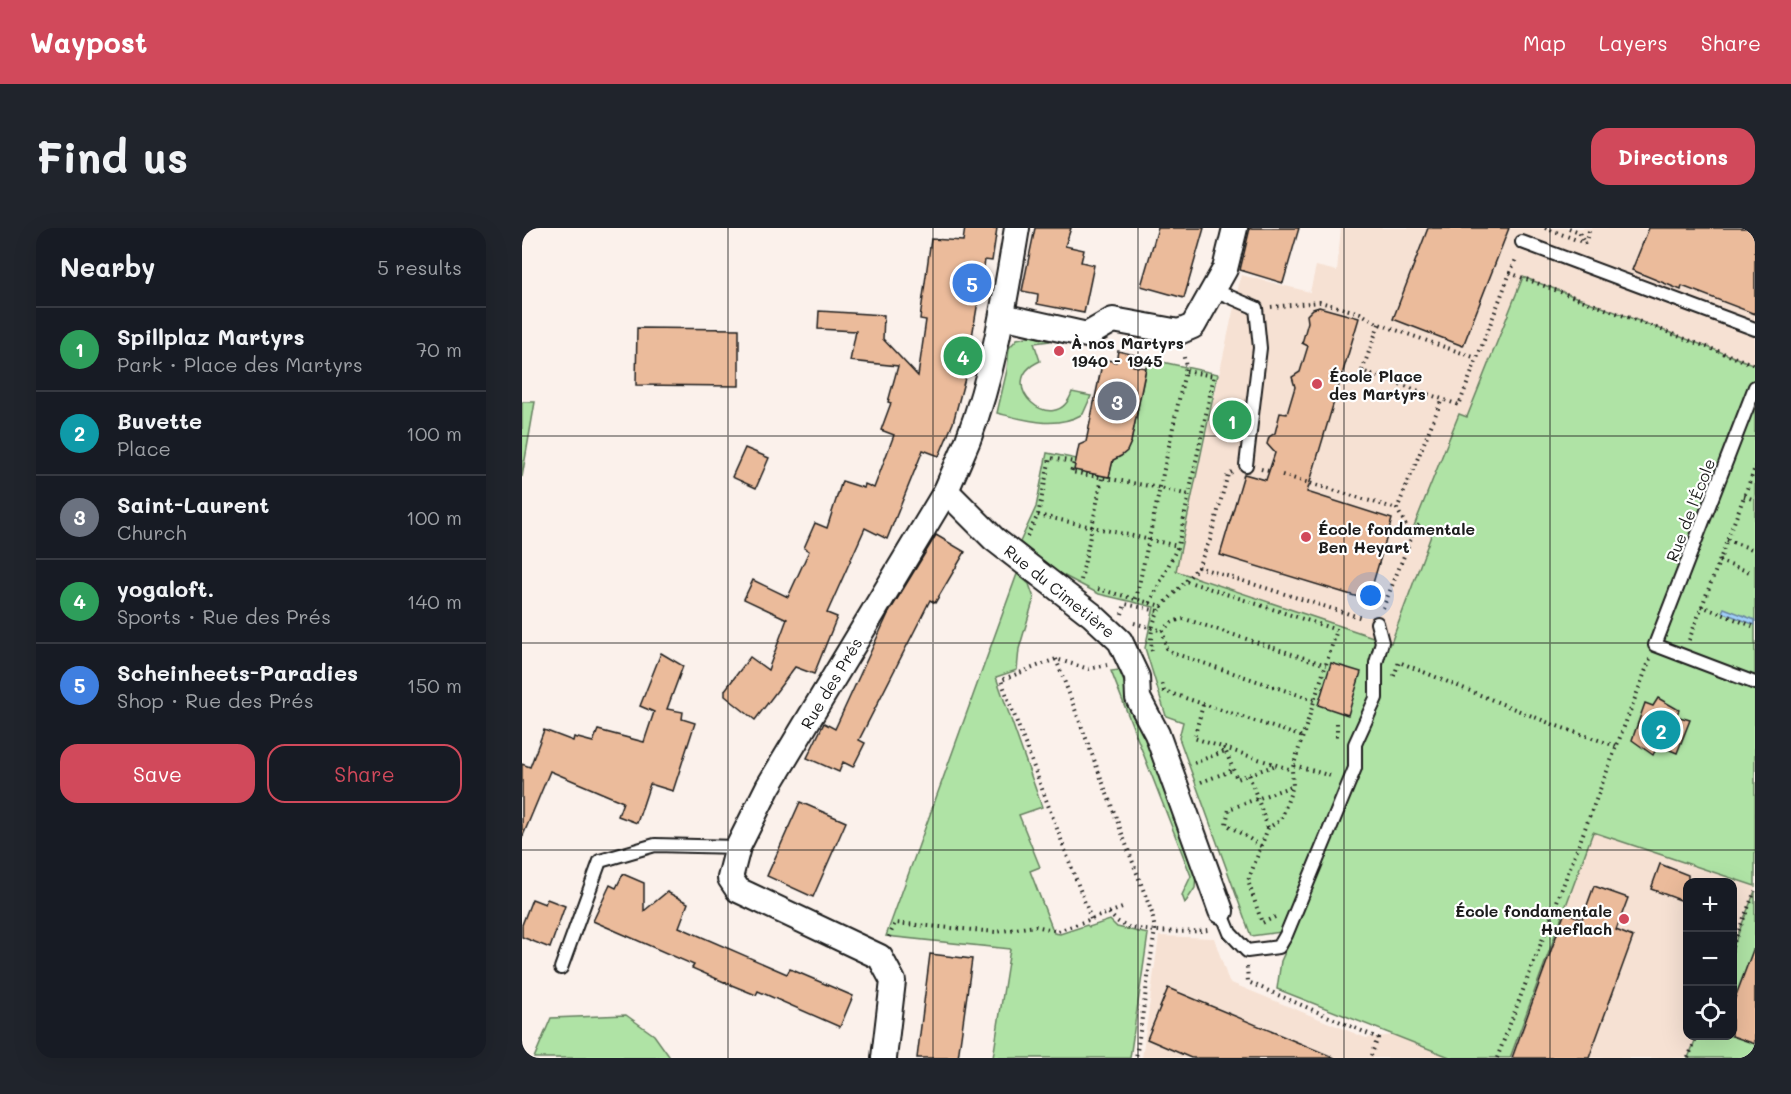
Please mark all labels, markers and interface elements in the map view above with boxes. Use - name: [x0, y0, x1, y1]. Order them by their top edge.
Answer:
- text: Waypost: [30, 24, 147, 60]
- text: Map: [1523, 29, 1566, 56]
- text: Layers: [1599, 29, 1668, 56]
- text: Share: [1701, 29, 1761, 56]
- button: Directions: [1591, 128, 1755, 185]
- text: Find us: [36, 129, 188, 184]
- text: Nearby: [60, 250, 155, 284]
- text: 5 results: [377, 254, 462, 280]
- pin: 5: [952, 260, 992, 306]
- text: Spillplaz Martyrs: [117, 322, 305, 351]
- place label: À nos Martyrs 1940 - 1945: [1071, 332, 1184, 371]
- pin: 4: [944, 334, 982, 378]
- text: 1: [75, 336, 84, 362]
- text: 70 m: [416, 336, 462, 362]
- marker: À nos Martyrs 1940 - 1945: [1052, 344, 1066, 358]
- text: Park · Place des Martyrs: [117, 351, 363, 377]
- place label: École Place des Martyrs: [1329, 365, 1426, 404]
- marker: École Place des Martyrs: [1310, 377, 1324, 391]
- pin: 3: [1098, 378, 1136, 423]
- pin: 1: [1212, 398, 1252, 442]
- text: Buvette: [117, 406, 202, 435]
- text: 2: [74, 420, 85, 446]
- text: 100 m: [406, 420, 462, 446]
- text: Place: [117, 435, 171, 461]
- street label: Rue de l'École: [1661, 455, 1719, 565]
- text: Saint-Laurent: [117, 490, 269, 519]
- text: 3: [74, 504, 86, 530]
- text: 100 m: [406, 504, 462, 530]
- place label: École fondamentale Ben Heyart: [1318, 518, 1475, 557]
- text: Church: [117, 519, 187, 545]
- marker: École fondamentale Ben Heyart: [1299, 530, 1313, 544]
- street label: Rue du Cimetière: [1000, 540, 1120, 642]
- text: yogaloft.: [117, 574, 214, 603]
- your location: [1356, 581, 1385, 610]
- text: 4: [73, 588, 86, 614]
- text: 140 m: [407, 588, 462, 614]
- text: Sports · Rue des Prés: [117, 603, 331, 629]
- street label: Rue des Prés: [796, 634, 866, 732]
- text: Scheinheets-Paradies: [117, 658, 358, 687]
- text: 5: [74, 672, 85, 698]
- text: 150 m: [407, 672, 462, 698]
- text: Shop · Rue des Prés: [117, 687, 314, 713]
- pin: 2: [1642, 708, 1680, 752]
- button: Save: [60, 744, 255, 803]
- button: Share: [267, 744, 462, 803]
- map controls: [1683, 878, 1737, 1040]
- button: +: [1683, 878, 1737, 932]
- place label: École fondamentale Hueflach: [1455, 900, 1612, 939]
- marker: École fondamentale Hueflach: [1617, 912, 1631, 926]
- button: −: [1683, 932, 1737, 986]
- button: locate: [1683, 986, 1737, 1040]

